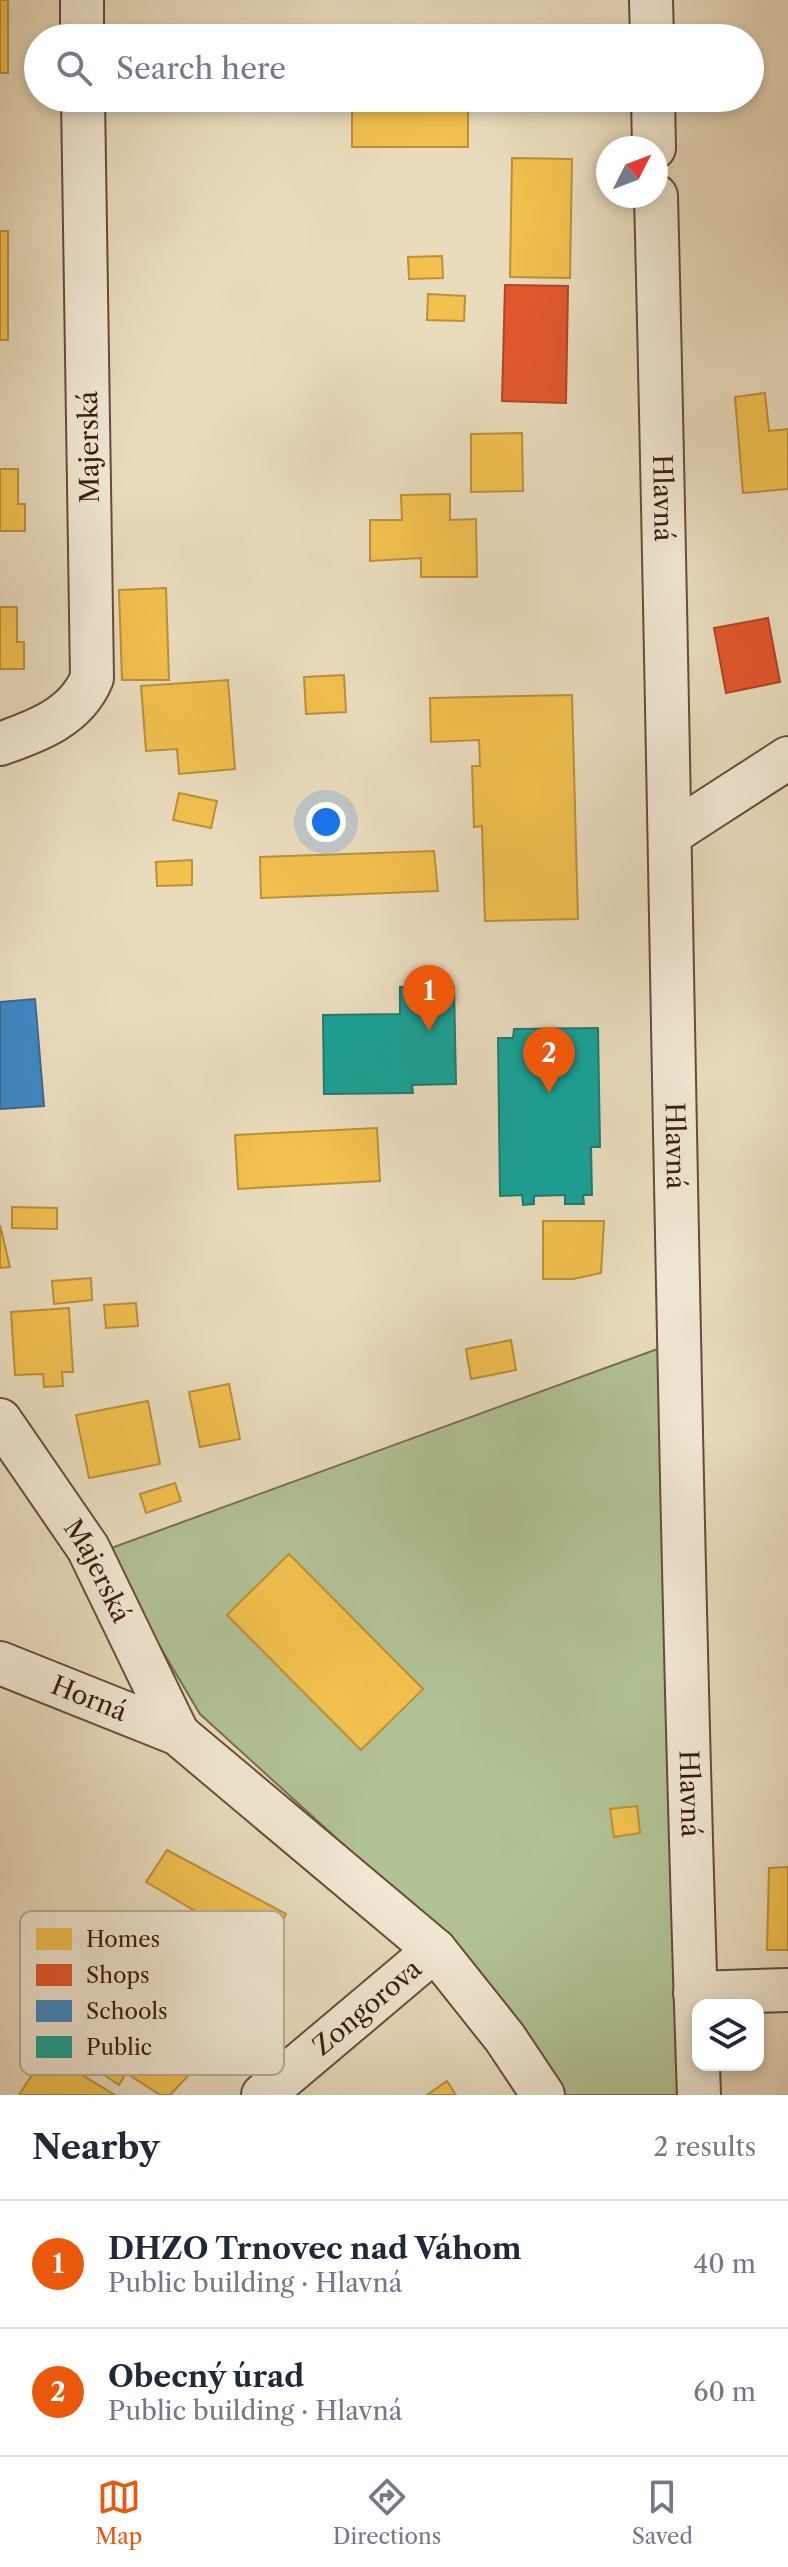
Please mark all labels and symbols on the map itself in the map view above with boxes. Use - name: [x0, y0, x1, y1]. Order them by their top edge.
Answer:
- north arrow: [596, 136, 668, 208]
- street label: Majerská: [72, 390, 106, 503]
- street label: Hlavná: [646, 454, 680, 542]
- your location: [306, 802, 346, 842]
- pin: 1: [403, 965, 455, 1031]
- pin: 2: [523, 1027, 575, 1093]
- street label: Hlavná: [658, 1102, 692, 1190]
- street label: Majerská: [57, 1513, 138, 1628]
- street label: Horná: [47, 1669, 132, 1728]
- street label: Hlavná: [673, 1750, 707, 1838]
- legend: [20, 1911, 284, 2075]
- text: Homes: [86, 1926, 160, 1953]
- street label: Zongorova: [306, 1952, 428, 2062]
- text: Shops: [86, 1962, 150, 1989]
- text: Schools: [86, 1998, 168, 2025]
- text: Public: [86, 2034, 152, 2061]

